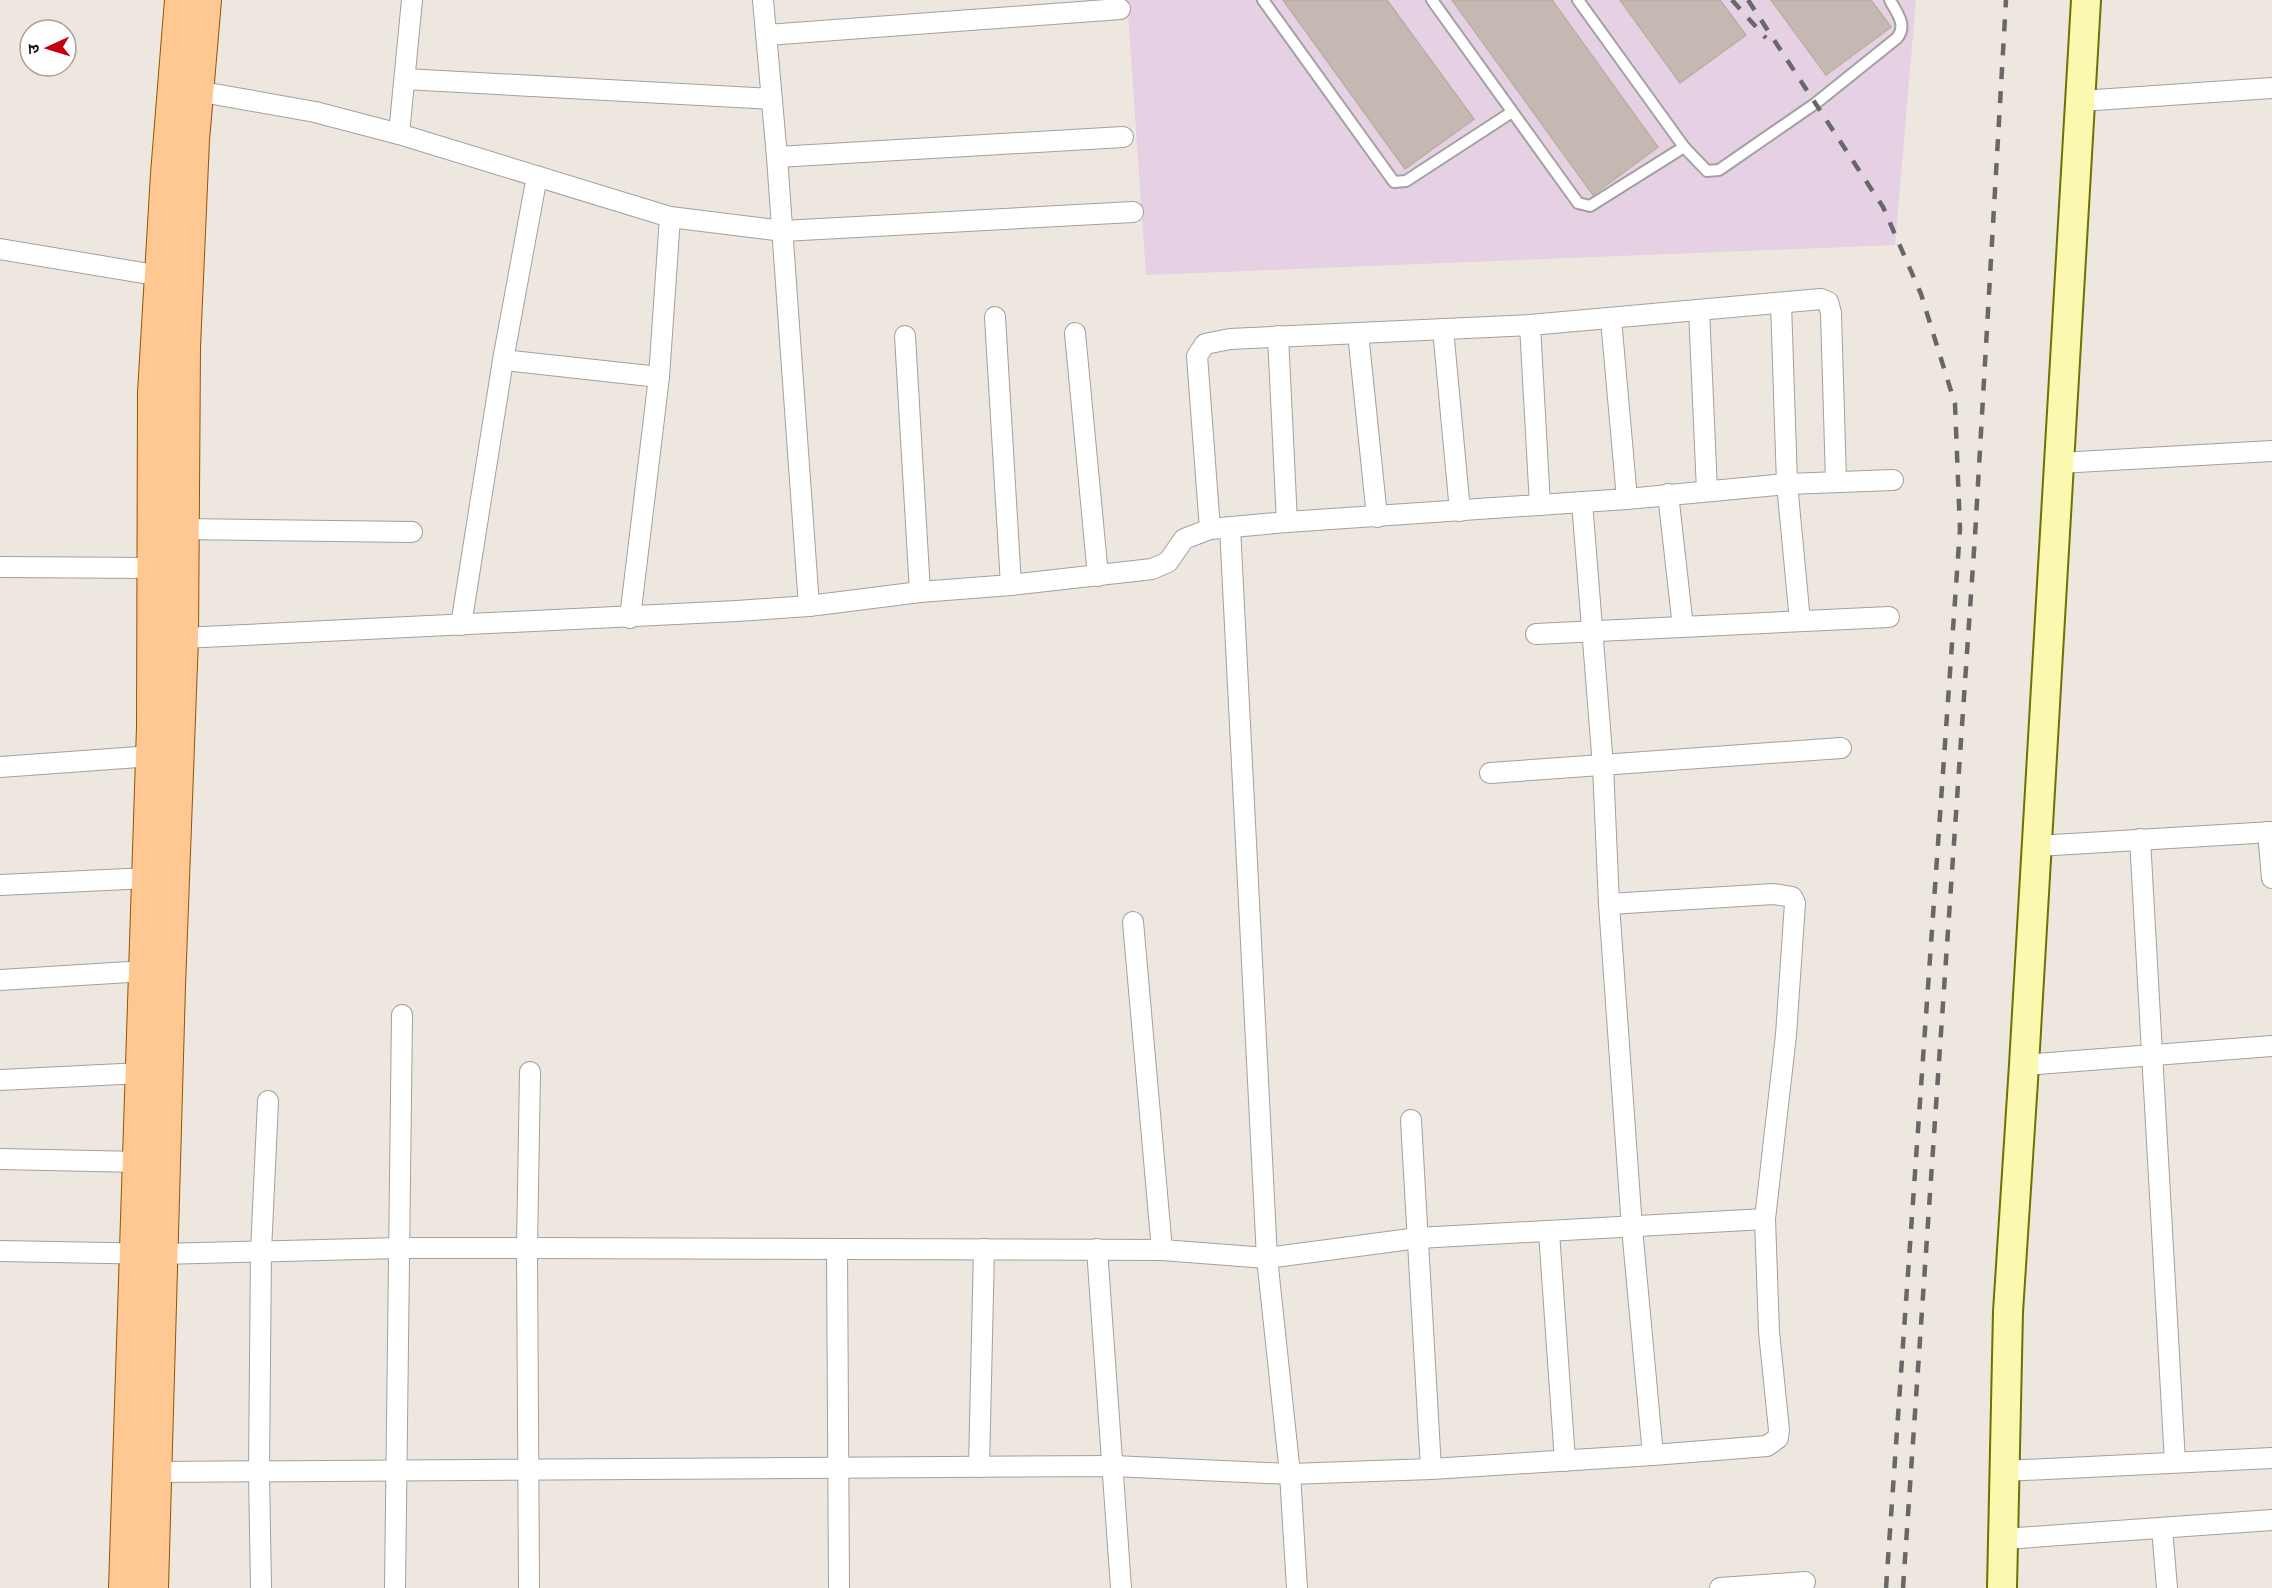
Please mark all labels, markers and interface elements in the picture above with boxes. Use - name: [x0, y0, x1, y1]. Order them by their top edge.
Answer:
- north arrow: [18, 18, 78, 78]
- text: उ: [24, 43, 43, 54]

